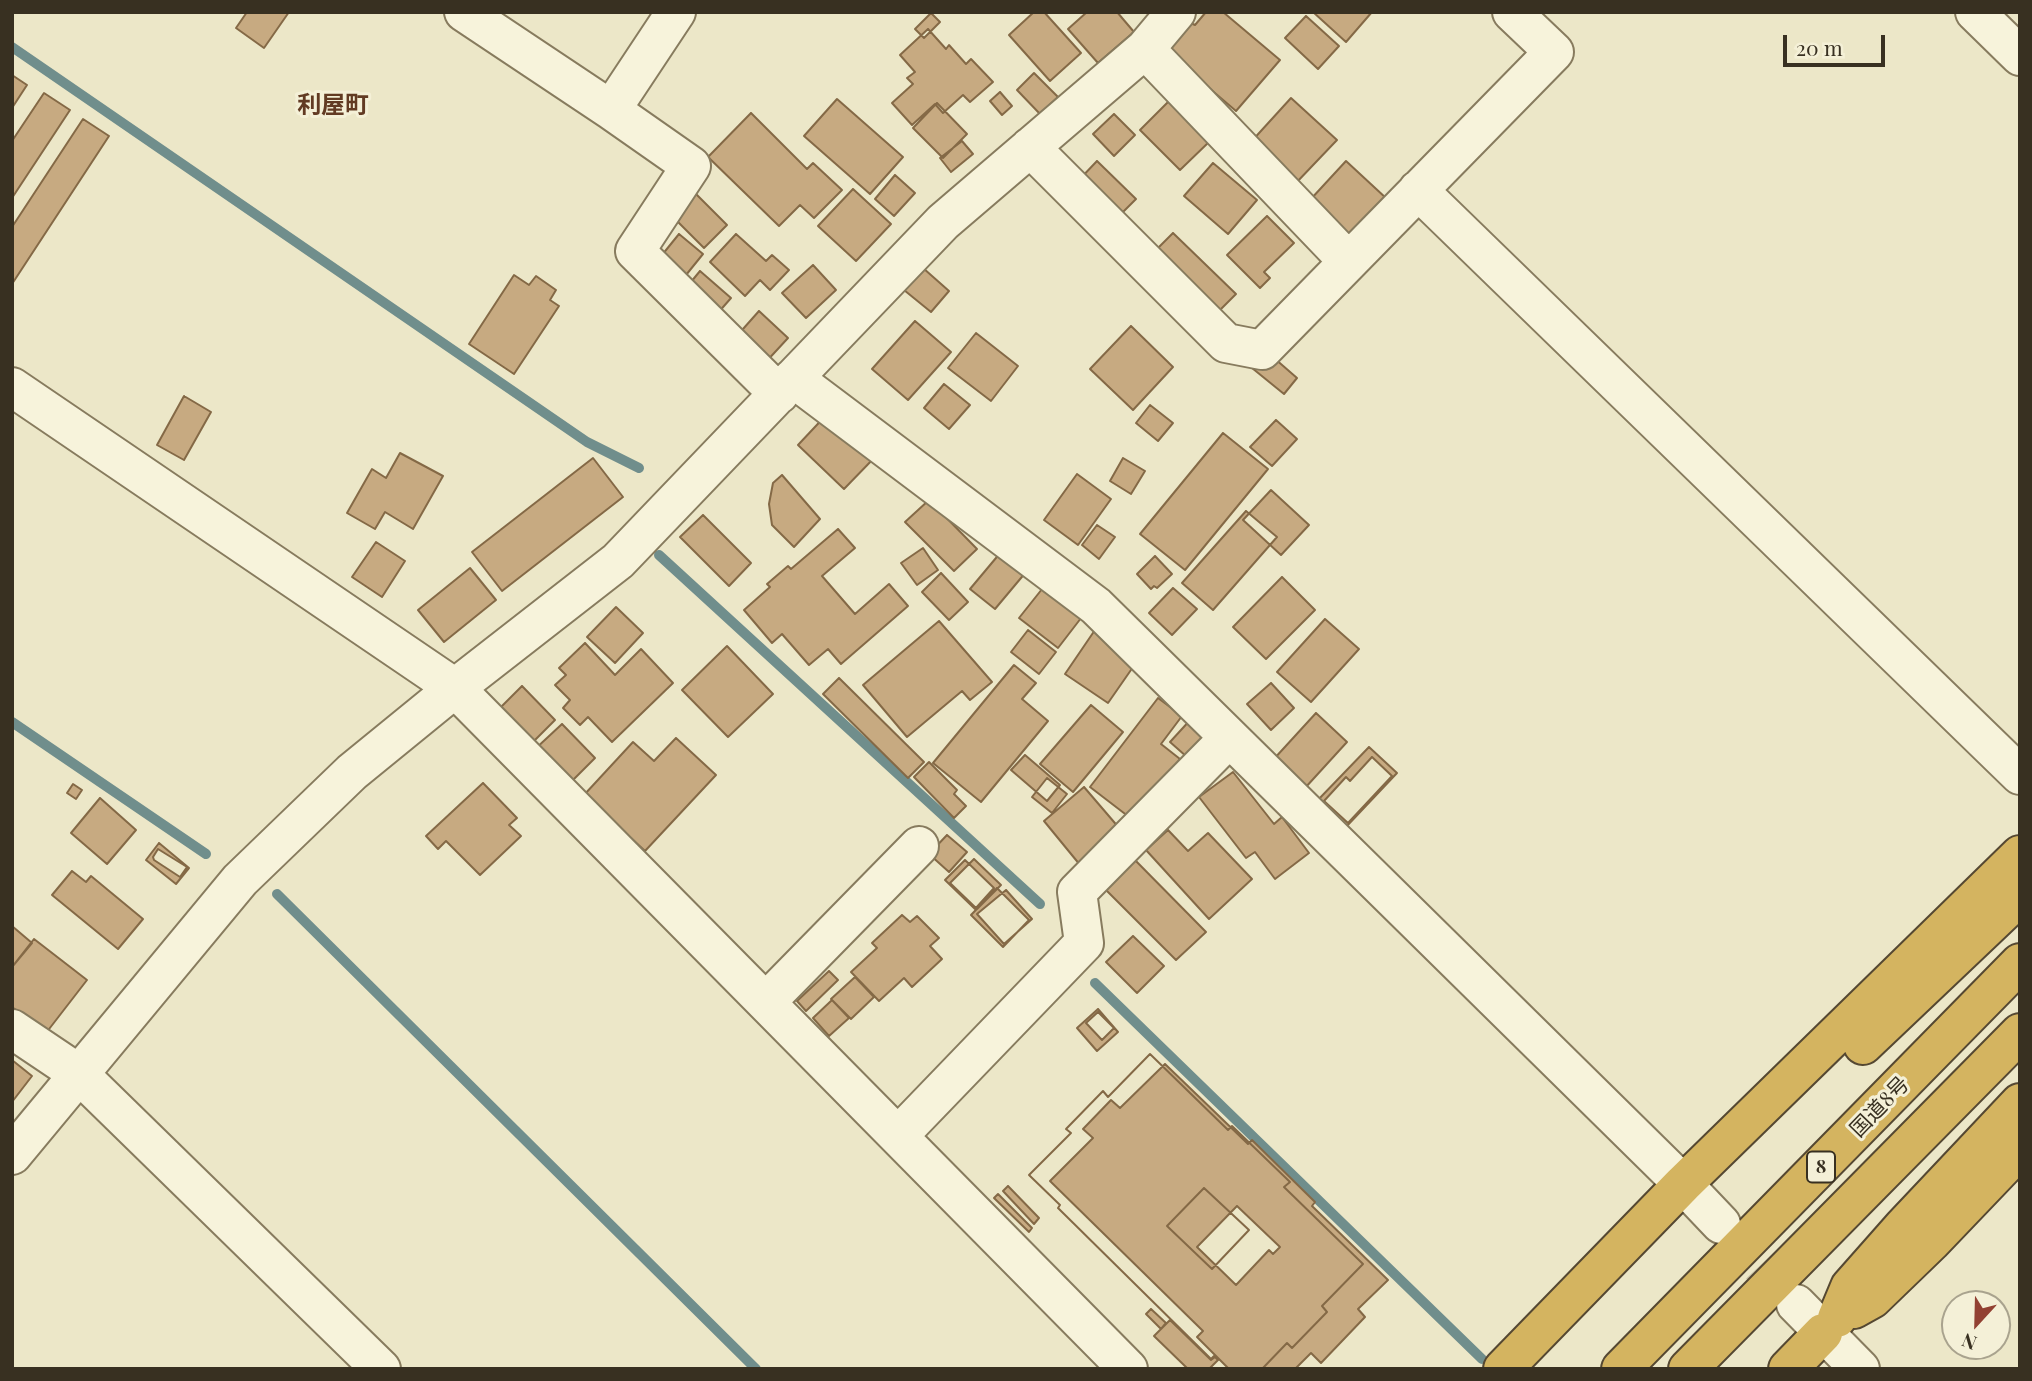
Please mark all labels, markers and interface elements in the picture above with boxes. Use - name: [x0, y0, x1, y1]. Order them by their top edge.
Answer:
- scale bar: [1787, 21, 1888, 65]
- text: 20 m: [1796, 33, 1843, 61]
- district label: 利屋町: [297, 92, 369, 120]
- street label: 国道8号: [1845, 1072, 1915, 1142]
- road number: 8: [1807, 1152, 1835, 1182]
- north arrow: [1941, 1290, 2011, 1360]
- text: N: [1958, 1328, 1980, 1357]

